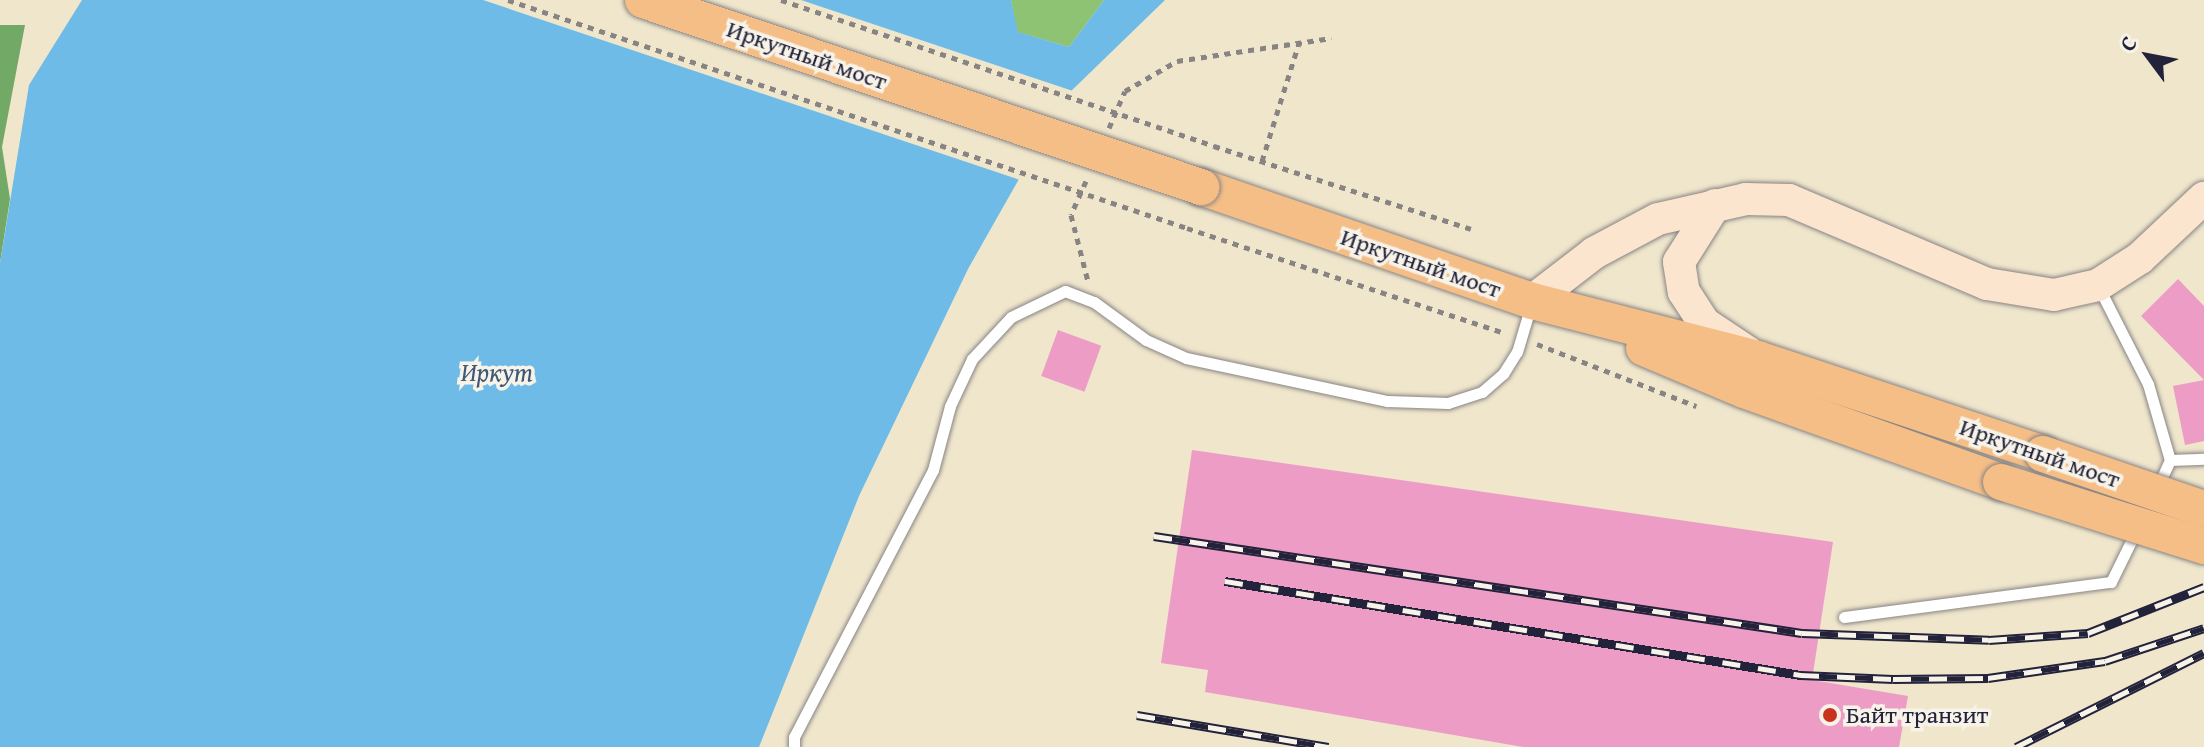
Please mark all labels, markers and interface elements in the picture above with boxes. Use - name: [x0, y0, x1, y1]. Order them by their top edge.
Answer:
- street label: Иркутный мост: [723, 14, 891, 96]
- north arrow: [2108, 16, 2188, 96]
- text: С: [2111, 30, 2145, 57]
- street label: Иркутный мост: [1337, 222, 1505, 304]
- water label: Иркут: [461, 356, 533, 388]
- street label: Иркутный мост: [1956, 412, 2124, 494]
- place label: Байт транзит: [1846, 701, 1988, 729]
- marker: Байт транзит: [1821, 706, 1839, 724]

